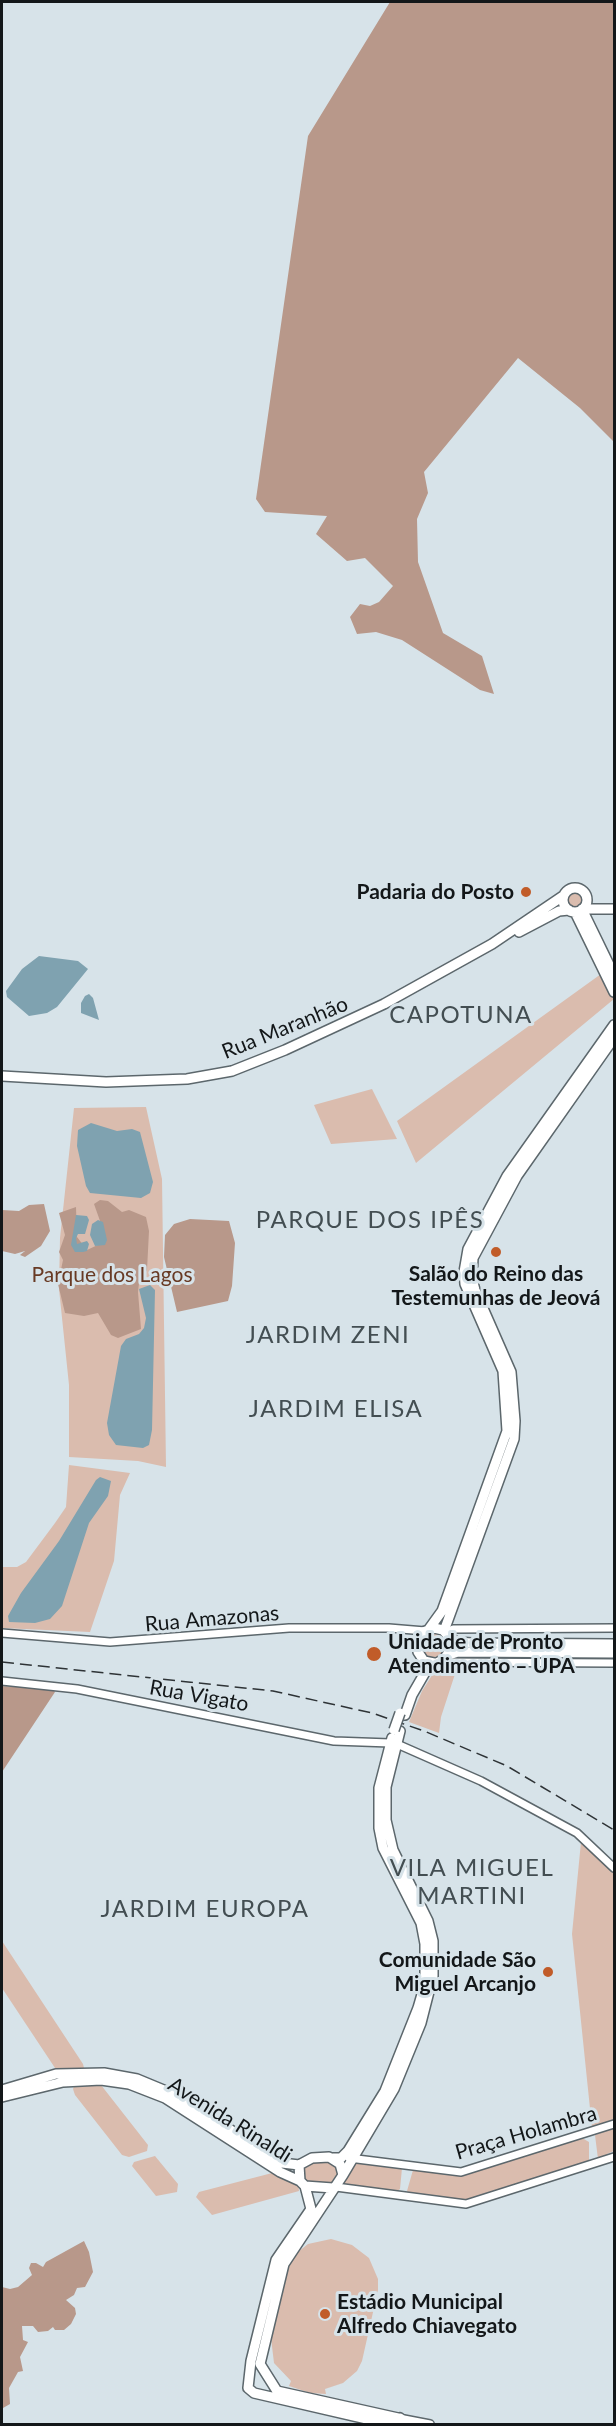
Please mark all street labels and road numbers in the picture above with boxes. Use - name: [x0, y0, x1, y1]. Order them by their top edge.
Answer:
- street label: Rua Maranhão: [218, 991, 352, 1065]
- street label: Rua Amazonas: [144, 1601, 280, 1637]
- street label: Rua Vigato: [148, 1675, 250, 1717]
- street label: Avenida Rinaldi: [163, 2072, 297, 2168]
- street label: Praça Holambra: [452, 2101, 600, 2165]

